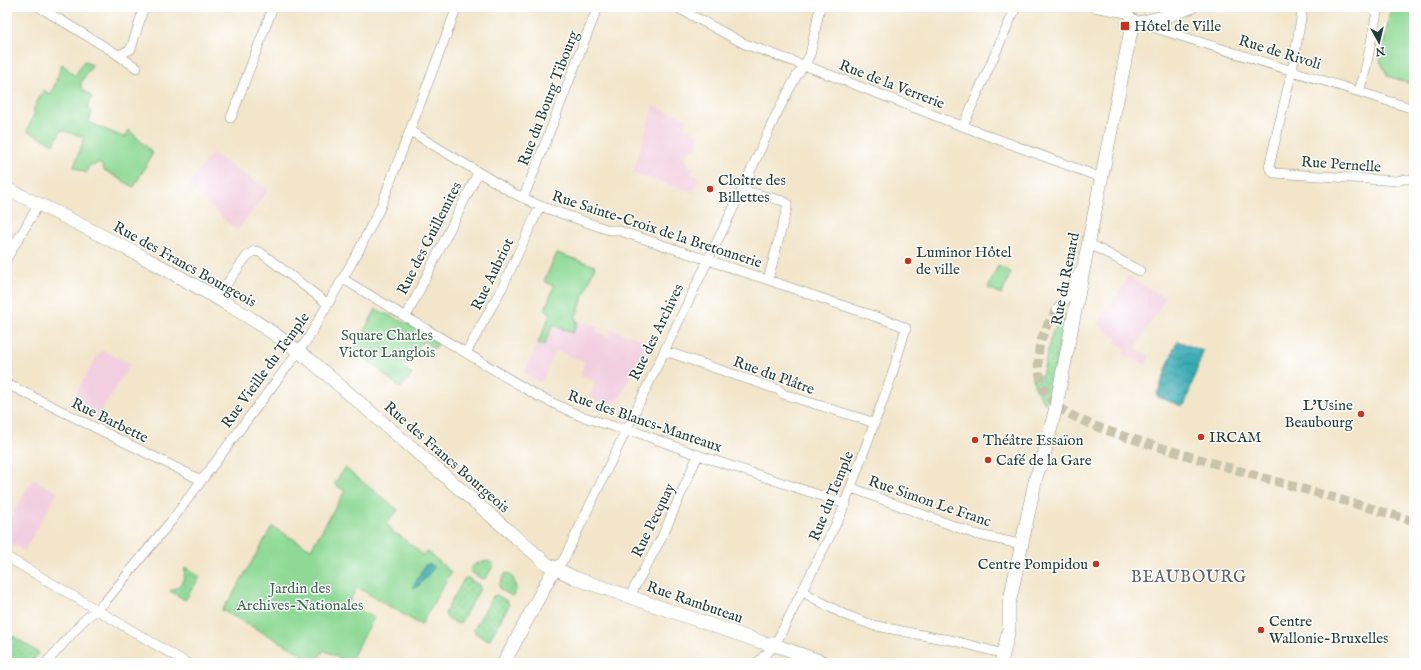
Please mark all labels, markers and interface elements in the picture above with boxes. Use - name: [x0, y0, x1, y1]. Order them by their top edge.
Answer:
- place label: Hôtel de Ville: [1134, 17, 1221, 36]
- marker: Hôtel de Ville: [1119, 20, 1131, 32]
- north arrow: [1359, 22, 1399, 62]
- street label: Rue du Bourg Tibourg: [514, 27, 583, 168]
- street label: Rue de Rivoli: [1236, 31, 1323, 74]
- text: N: [1374, 43, 1387, 59]
- street label: Rue de la Verrerie: [836, 56, 947, 113]
- street label: Rue Pernelle: [1300, 152, 1382, 177]
- place label: Cloître des Billettes: [718, 171, 786, 207]
- street label: Rue des Guillemites: [393, 179, 466, 298]
- marker: Cloître des Billettes: [705, 184, 715, 194]
- street label: Rue Sainte-Croix de la Bretonnerie: [549, 186, 764, 273]
- street label: Rue des Francs Bourgeois: [110, 217, 260, 312]
- street label: Rue du Renard: [1047, 230, 1084, 327]
- street label: Rue Aubriot: [467, 235, 518, 313]
- place label: Luminor Hôtel de ville: [916, 243, 1013, 279]
- marker: Luminor Hôtel de ville: [903, 256, 913, 266]
- street label: Rue des Archives: [625, 281, 688, 384]
- street label: Rue Vieille du Temple: [217, 309, 314, 432]
- park label: Square Charles Victor Langlois: [338, 326, 435, 362]
- street label: Rue du Plâtre: [731, 352, 817, 399]
- street label: Rue des Blancs-Manteaux: [565, 386, 725, 457]
- street label: Rue Barbette: [68, 394, 151, 447]
- place label: L'Usine Beaubourg: [1284, 396, 1354, 432]
- street label: Rue des Francs Bourgeois: [380, 398, 513, 517]
- marker: L'Usine Beaubourg: [1356, 409, 1366, 419]
- place label: IRCAM: [1209, 428, 1261, 447]
- place label: Théâtre Essaïon: [983, 431, 1084, 450]
- marker: IRCAM: [1196, 432, 1206, 442]
- marker: Théâtre Essaïon: [970, 435, 980, 445]
- street label: Rue du Temple: [805, 448, 858, 544]
- place label: Café de la Gare: [996, 451, 1092, 470]
- marker: Café de la Gare: [983, 455, 993, 465]
- street label: Rue Simon Le Franc: [866, 472, 994, 531]
- street label: Rue Pecquay: [627, 480, 680, 560]
- place label: Centre Pompidou: [978, 555, 1088, 574]
- marker: Centre Pompidou: [1091, 559, 1101, 569]
- district label: BEAUBOURG: [1131, 568, 1247, 588]
- street label: Rue Rambuteau: [644, 577, 746, 628]
- park label: Jardin des Archives-Nationales: [236, 579, 363, 615]
- place label: Centre Wallonie-Bruxelles: [1269, 612, 1388, 648]
- marker: Centre Wallonie-Bruxelles: [1256, 625, 1266, 635]

